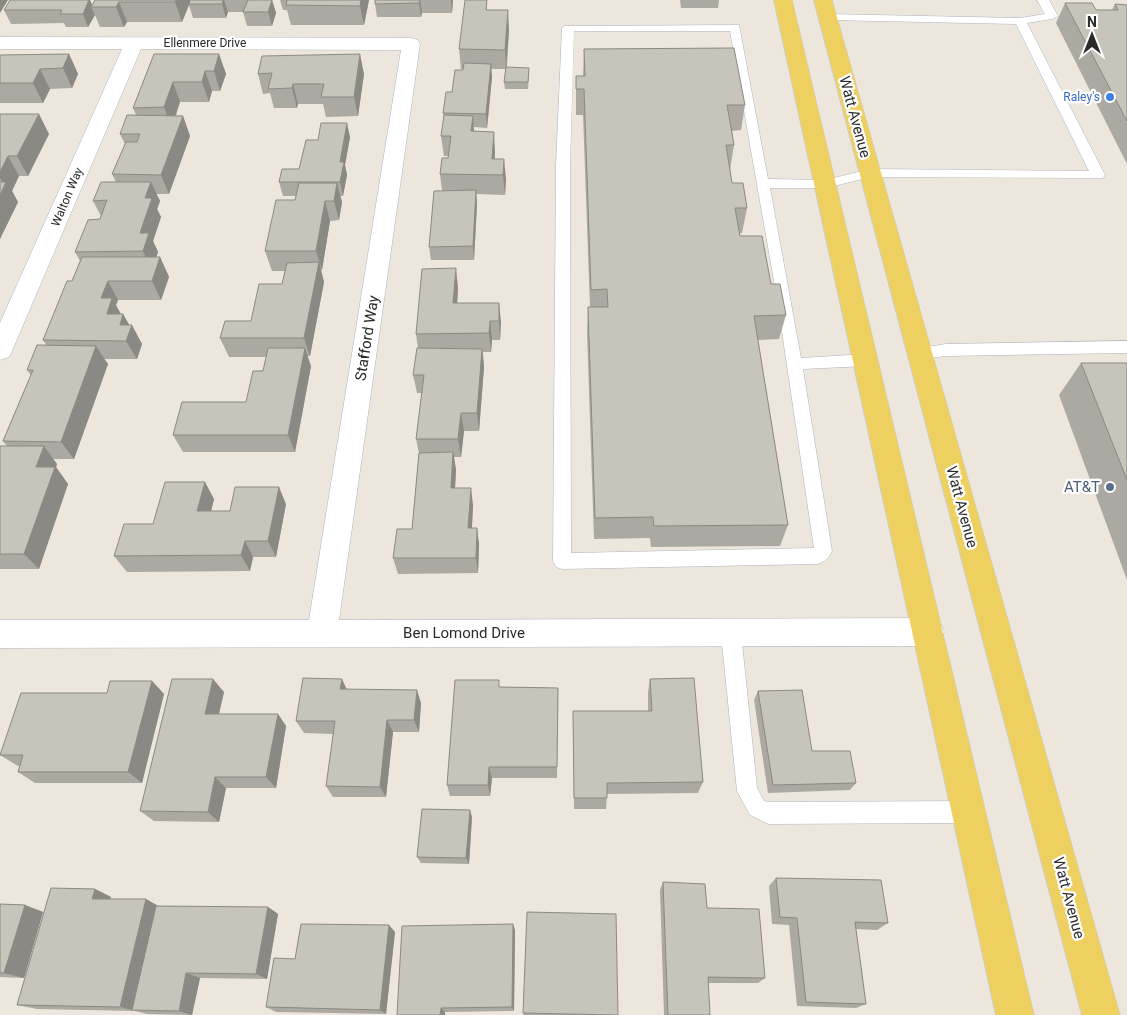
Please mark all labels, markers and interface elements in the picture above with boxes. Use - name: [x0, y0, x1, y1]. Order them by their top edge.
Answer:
- north arrow: [1067, 10, 1117, 60]
- text: N: [1087, 14, 1097, 30]
- street label: Ellenmere Drive: [164, 36, 246, 50]
- street label: Watt Avenue: [835, 74, 875, 160]
- place label: Raley's: [1063, 90, 1100, 104]
- marker: Raley's: [1104, 91, 1116, 103]
- street label: Walton Way: [48, 165, 86, 229]
- street label: Stafford Way: [351, 294, 383, 382]
- street label: Watt Avenue: [942, 464, 982, 550]
- place label: AT&T: [1064, 478, 1100, 496]
- marker: AT&T: [1104, 481, 1116, 493]
- street label: Ben Lomond Drive: [403, 624, 525, 642]
- street label: Watt Avenue: [1049, 855, 1089, 941]

